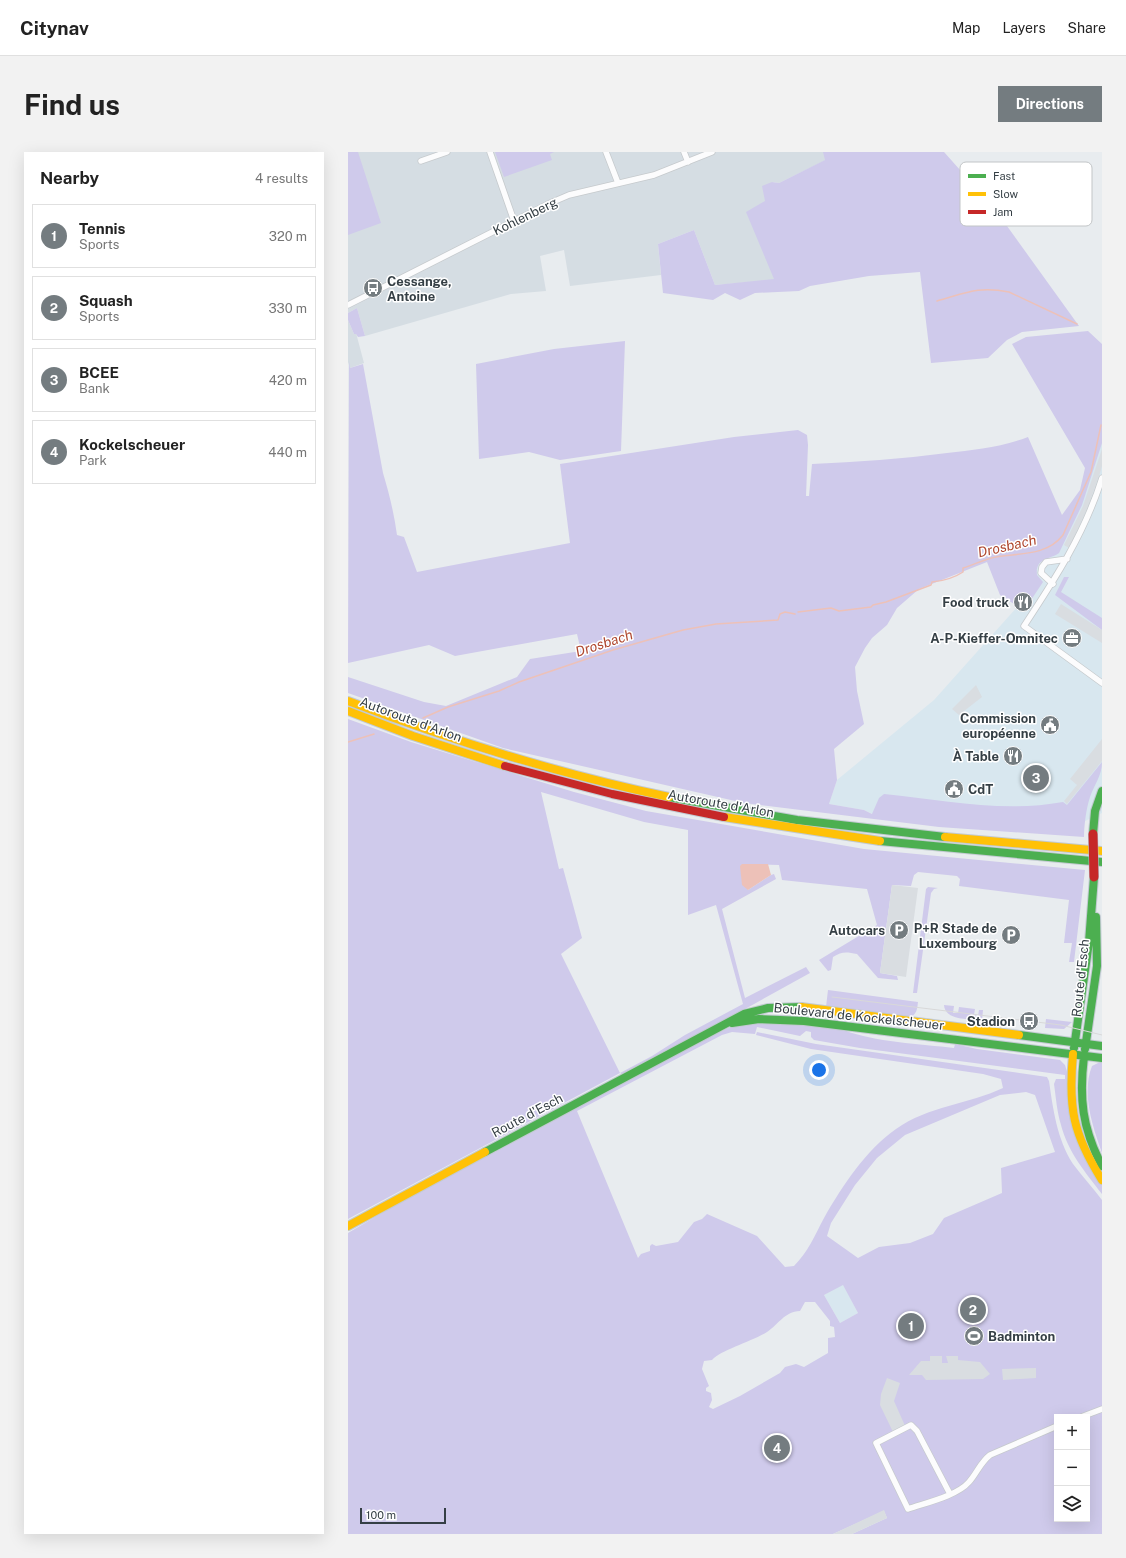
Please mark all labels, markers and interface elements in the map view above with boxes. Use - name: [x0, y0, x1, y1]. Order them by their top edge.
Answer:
- text: Citynav: [20, 17, 89, 39]
- text: Map: [952, 20, 980, 36]
- text: Layers: [1002, 20, 1046, 36]
- text: Share: [1068, 20, 1106, 36]
- button: Directions: [998, 86, 1102, 122]
- text: Find us: [24, 88, 120, 121]
- legend: [960, 162, 1092, 226]
- text: Nearby: [40, 168, 99, 188]
- text: Fast: [993, 170, 1015, 182]
- text: 4 results: [255, 171, 308, 186]
- text: Slow: [993, 188, 1019, 200]
- street label: Kohlenberg: [491, 194, 560, 239]
- text: Jam: [993, 206, 1013, 218]
- text: Tennis: [79, 220, 125, 237]
- text: 1: [51, 229, 57, 244]
- text: 320 m: [269, 229, 307, 244]
- text: Sports: [79, 237, 119, 252]
- place label: Cessange, Antoine: [387, 274, 452, 304]
- bus stop icon: Cessange, Antoine: [362, 277, 384, 299]
- text: Squash: [79, 292, 133, 309]
- text: 2: [50, 301, 58, 316]
- text: 330 m: [268, 301, 307, 316]
- text: Sports: [79, 309, 119, 324]
- text: BCEE: [79, 364, 119, 381]
- text: 3: [50, 373, 58, 388]
- text: 420 m: [269, 373, 307, 388]
- text: Bank: [79, 381, 110, 396]
- text: Kockelscheuer: [79, 436, 185, 453]
- text: 4: [50, 445, 58, 460]
- text: 440 m: [268, 445, 307, 460]
- text: Park: [79, 453, 107, 468]
- water label: Drosbach: [976, 531, 1038, 560]
- restaurant icon: Food truck: [1012, 591, 1034, 613]
- place label: Food truck: [942, 595, 1009, 610]
- water label: Drosbach: [573, 626, 635, 660]
- office icon: A-P-Kieffer-Omnitec: [1061, 627, 1083, 649]
- place label: A-P-Kieffer-Omnitec: [930, 631, 1058, 646]
- street label: Autoroute d'Arlon: [358, 694, 464, 745]
- place label: Commission européenne: [960, 711, 1036, 741]
- public building icon: Commission européenne: [1039, 714, 1061, 736]
- restaurant icon: À Table: [1002, 745, 1024, 767]
- place label: À Table: [953, 748, 999, 764]
- pin: 3: [1023, 763, 1049, 793]
- public building icon: CdT: [943, 778, 965, 800]
- place label: CdT: [968, 782, 993, 797]
- street label: Autoroute d'Arlon: [667, 787, 775, 820]
- parking icon: Autocars: [888, 919, 910, 941]
- place label: P+R Stade de Luxembourg: [914, 921, 997, 951]
- place label: Autocars: [829, 923, 885, 938]
- parking icon: P+R Stade de Luxembourg: [1000, 924, 1022, 946]
- street label: Route d'Esch: [1069, 938, 1092, 1018]
- street label: Boulevard de Kockelscheuer: [773, 1000, 945, 1033]
- bus stop icon: Stadion: [1018, 1010, 1040, 1032]
- place label: Stadion: [967, 1014, 1015, 1029]
- your location: [809, 1060, 829, 1080]
- street label: Route d'Esch: [489, 1090, 565, 1140]
- pin: 2: [960, 1295, 986, 1325]
- pin: 1: [898, 1311, 924, 1341]
- sports icon: Badminton: [963, 1325, 985, 1347]
- place label: Badminton: [988, 1329, 1055, 1344]
- map controls: [1054, 1414, 1090, 1522]
- button: +: [1054, 1414, 1090, 1450]
- pin: 4: [764, 1433, 790, 1463]
- button: −: [1054, 1450, 1090, 1486]
- button: layers: [1054, 1486, 1090, 1522]
- scale bar: [360, 1506, 446, 1525]
- text: 100 m: [366, 1509, 396, 1521]

